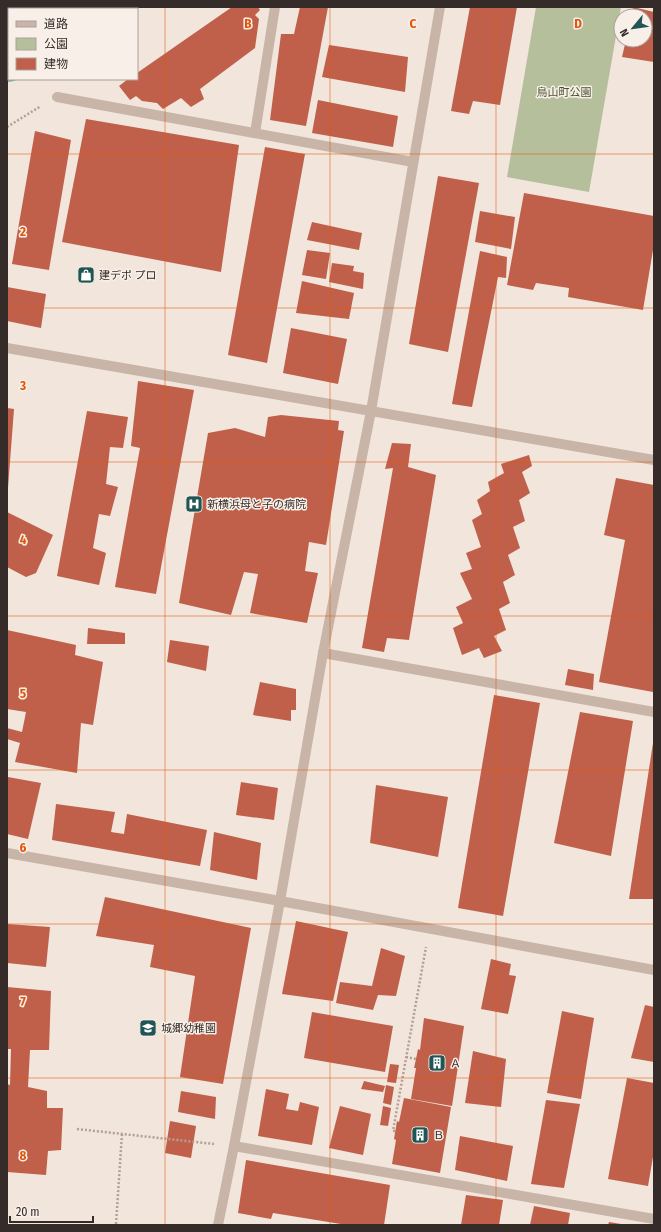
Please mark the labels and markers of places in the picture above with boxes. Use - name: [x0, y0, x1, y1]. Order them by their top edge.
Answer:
- shop icon: 建デポ プロ: [76, 265, 96, 285]
- place label: 建デポ プロ: [99, 269, 157, 282]
- hospital icon: 新横浜母と子の病院: [184, 494, 204, 514]
- place label: 新横浜母と子の病院: [207, 498, 306, 511]
- school or university icon: 城郷幼稚園: [138, 1018, 158, 1038]
- place label: 城郷幼稚園: [161, 1022, 216, 1035]
- building icon: Ａ: [427, 1053, 447, 1073]
- place label: Ａ: [450, 1057, 461, 1070]
- building icon: Ｂ: [410, 1125, 430, 1145]
- place label: Ｂ: [433, 1129, 444, 1142]

